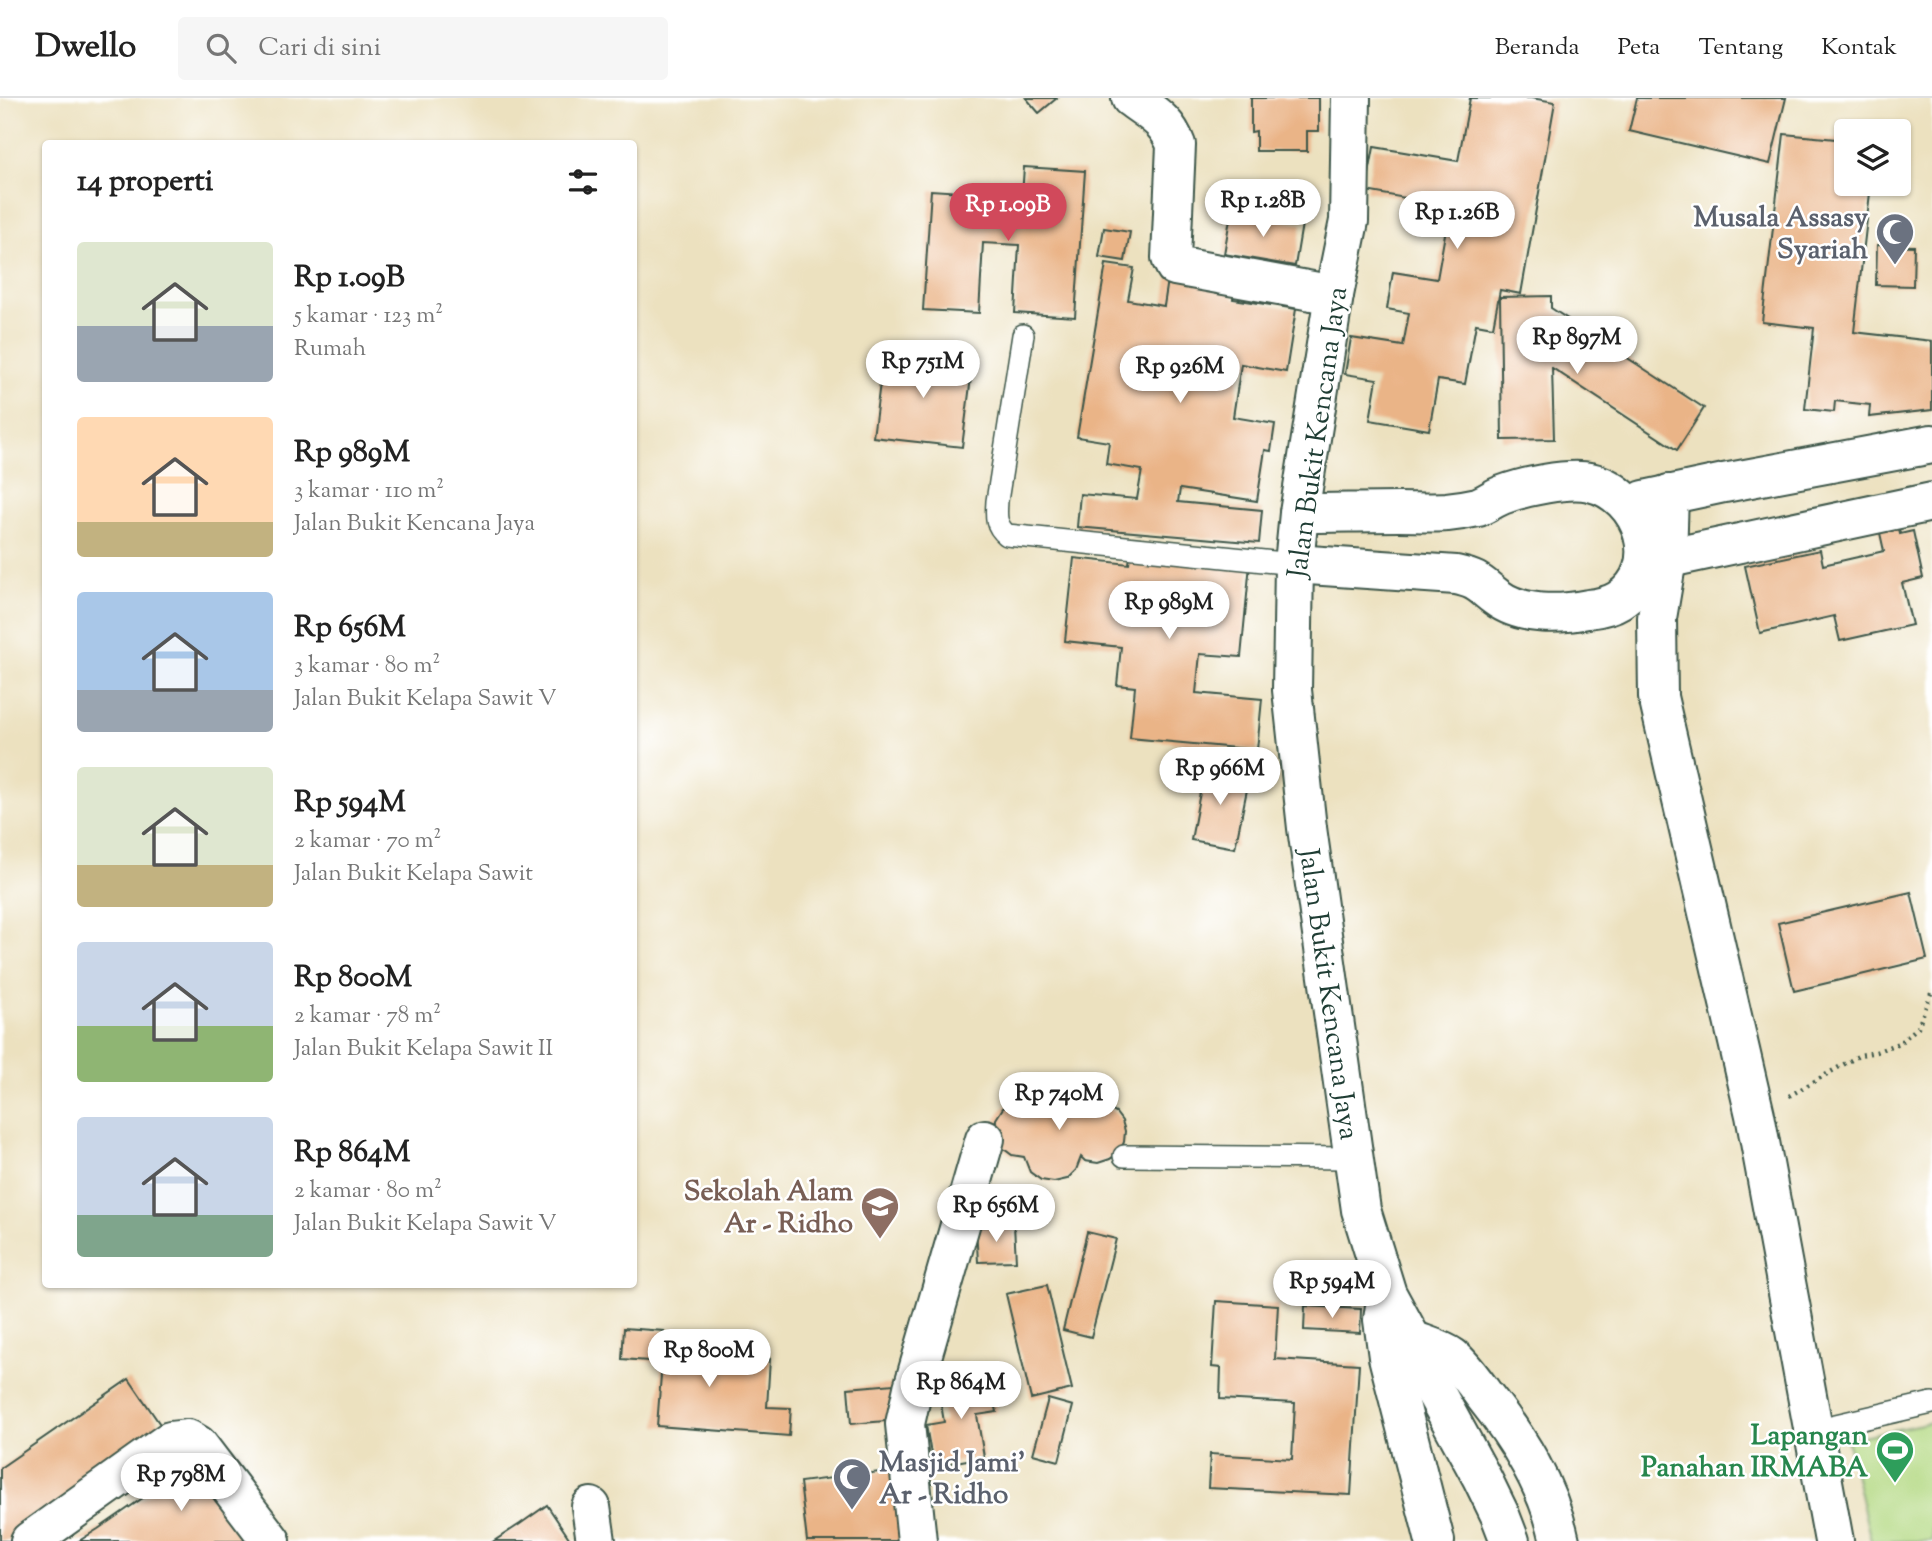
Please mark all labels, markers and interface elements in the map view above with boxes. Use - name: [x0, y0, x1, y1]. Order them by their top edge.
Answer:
- search box: [178, 17, 668, 80]
- text: Dwello: [35, 24, 136, 72]
- icon: search: [202, 29, 240, 67]
- text: Cari di sini: [258, 30, 381, 67]
- text: Beranda: [1495, 31, 1580, 65]
- text: Peta: [1618, 31, 1660, 65]
- text: Tentang: [1698, 31, 1783, 65]
- text: Kontak: [1821, 31, 1897, 65]
- map controls: [1834, 119, 1911, 196]
- button: layers: [1834, 119, 1911, 196]
- text: 14 properti: [77, 161, 213, 204]
- icon: filters: [564, 163, 602, 201]
- pin: Rp 1.28B: [1191, 180, 1335, 239]
- pin: Rp 1.09B: [936, 184, 1080, 243]
- text: Rp 1.28B: [1221, 185, 1305, 218]
- text: Rp 1.09B: [966, 189, 1050, 222]
- pin: Rp 1.26B: [1385, 192, 1529, 251]
- text: Rp 1.26B: [1415, 197, 1499, 230]
- place label: Musala Assasy Syariah: [1693, 199, 1869, 271]
- mosque icon: Musala Assasy Syariah: [1874, 211, 1916, 266]
- text: Rp 1.09B: [294, 257, 405, 300]
- icon: home: [133, 270, 217, 354]
- street label: Jalan Bukit Kencana Jaya: [1278, 284, 1359, 582]
- text: 5 kamar · 123 m²: [294, 300, 443, 333]
- pin: Rp 897M: [1512, 316, 1642, 376]
- text: Rp 897M: [1533, 322, 1621, 355]
- text: Rumah: [294, 333, 366, 366]
- pin: Rp 751M: [858, 341, 988, 400]
- pin: Rp 926M: [1115, 345, 1245, 405]
- text: Rp 751M: [882, 346, 964, 379]
- text: Rp 926M: [1136, 351, 1224, 384]
- text: Rp 989M: [294, 432, 410, 475]
- icon: home: [133, 445, 217, 529]
- text: 3 kamar · 110 m²: [294, 475, 444, 508]
- text: Jalan Bukit Kencana Jaya: [294, 508, 535, 541]
- pin: Rp 989M: [1104, 582, 1234, 641]
- text: Rp 989M: [1125, 587, 1213, 620]
- text: Rp 656M: [294, 607, 406, 650]
- icon: home: [133, 620, 217, 704]
- text: 3 kamar · 80 m²: [294, 650, 440, 683]
- text: Jalan Bukit Kelapa Sawit V: [294, 683, 556, 716]
- pin: Rp 966M: [1155, 748, 1285, 807]
- text: Rp 966M: [1175, 753, 1265, 786]
- text: Rp 594M: [294, 782, 406, 825]
- icon: home: [133, 795, 217, 879]
- text: 2 kamar · 70 m²: [294, 825, 441, 858]
- street label: Jalan Bukit Kencana Jaya: [1287, 844, 1368, 1143]
- text: Jalan Bukit Kelapa Sawit: [294, 858, 533, 891]
- text: Rp 800M: [294, 957, 412, 1000]
- icon: home: [133, 970, 217, 1054]
- text: 2 kamar · 78 m²: [294, 1000, 441, 1033]
- text: Jalan Bukit Kelapa Sawit II: [294, 1033, 553, 1066]
- pin: Rp 740M: [994, 1072, 1124, 1132]
- text: Rp 740M: [1015, 1078, 1103, 1111]
- text: Rp 864M: [294, 1132, 410, 1175]
- icon: home: [133, 1145, 217, 1229]
- place label: Sekolah Alam Ar - Ridho: [684, 1173, 854, 1245]
- text: 2 kamar · 80 m²: [294, 1175, 442, 1208]
- pin: Rp 656M: [931, 1184, 1061, 1244]
- school or university icon: Sekolah Alam Ar - Ridho: [859, 1185, 901, 1240]
- text: Rp 656M: [953, 1190, 1039, 1223]
- text: Jalan Bukit Kelapa Sawit V: [294, 1208, 556, 1241]
- pin: Rp 594M: [1267, 1260, 1397, 1320]
- text: Rp 594M: [1289, 1266, 1375, 1299]
- pin: Rp 800M: [644, 1330, 774, 1389]
- text: Rp 800M: [664, 1335, 754, 1368]
- pin: Rp 864M: [896, 1362, 1026, 1421]
- text: Rp 864M: [916, 1367, 1006, 1400]
- place label: Lapangan Panahan IRMABA: [1641, 1417, 1868, 1489]
- sports icon: Lapangan Panahan IRMABA: [1874, 1429, 1916, 1484]
- place label: Masjid Jami' Ar - Ridho: [879, 1444, 1026, 1516]
- pin: Rp 798M: [116, 1454, 246, 1513]
- mosque icon: Masjid Jami' Ar - Ridho: [831, 1456, 873, 1511]
- text: Rp 798M: [137, 1459, 225, 1492]

